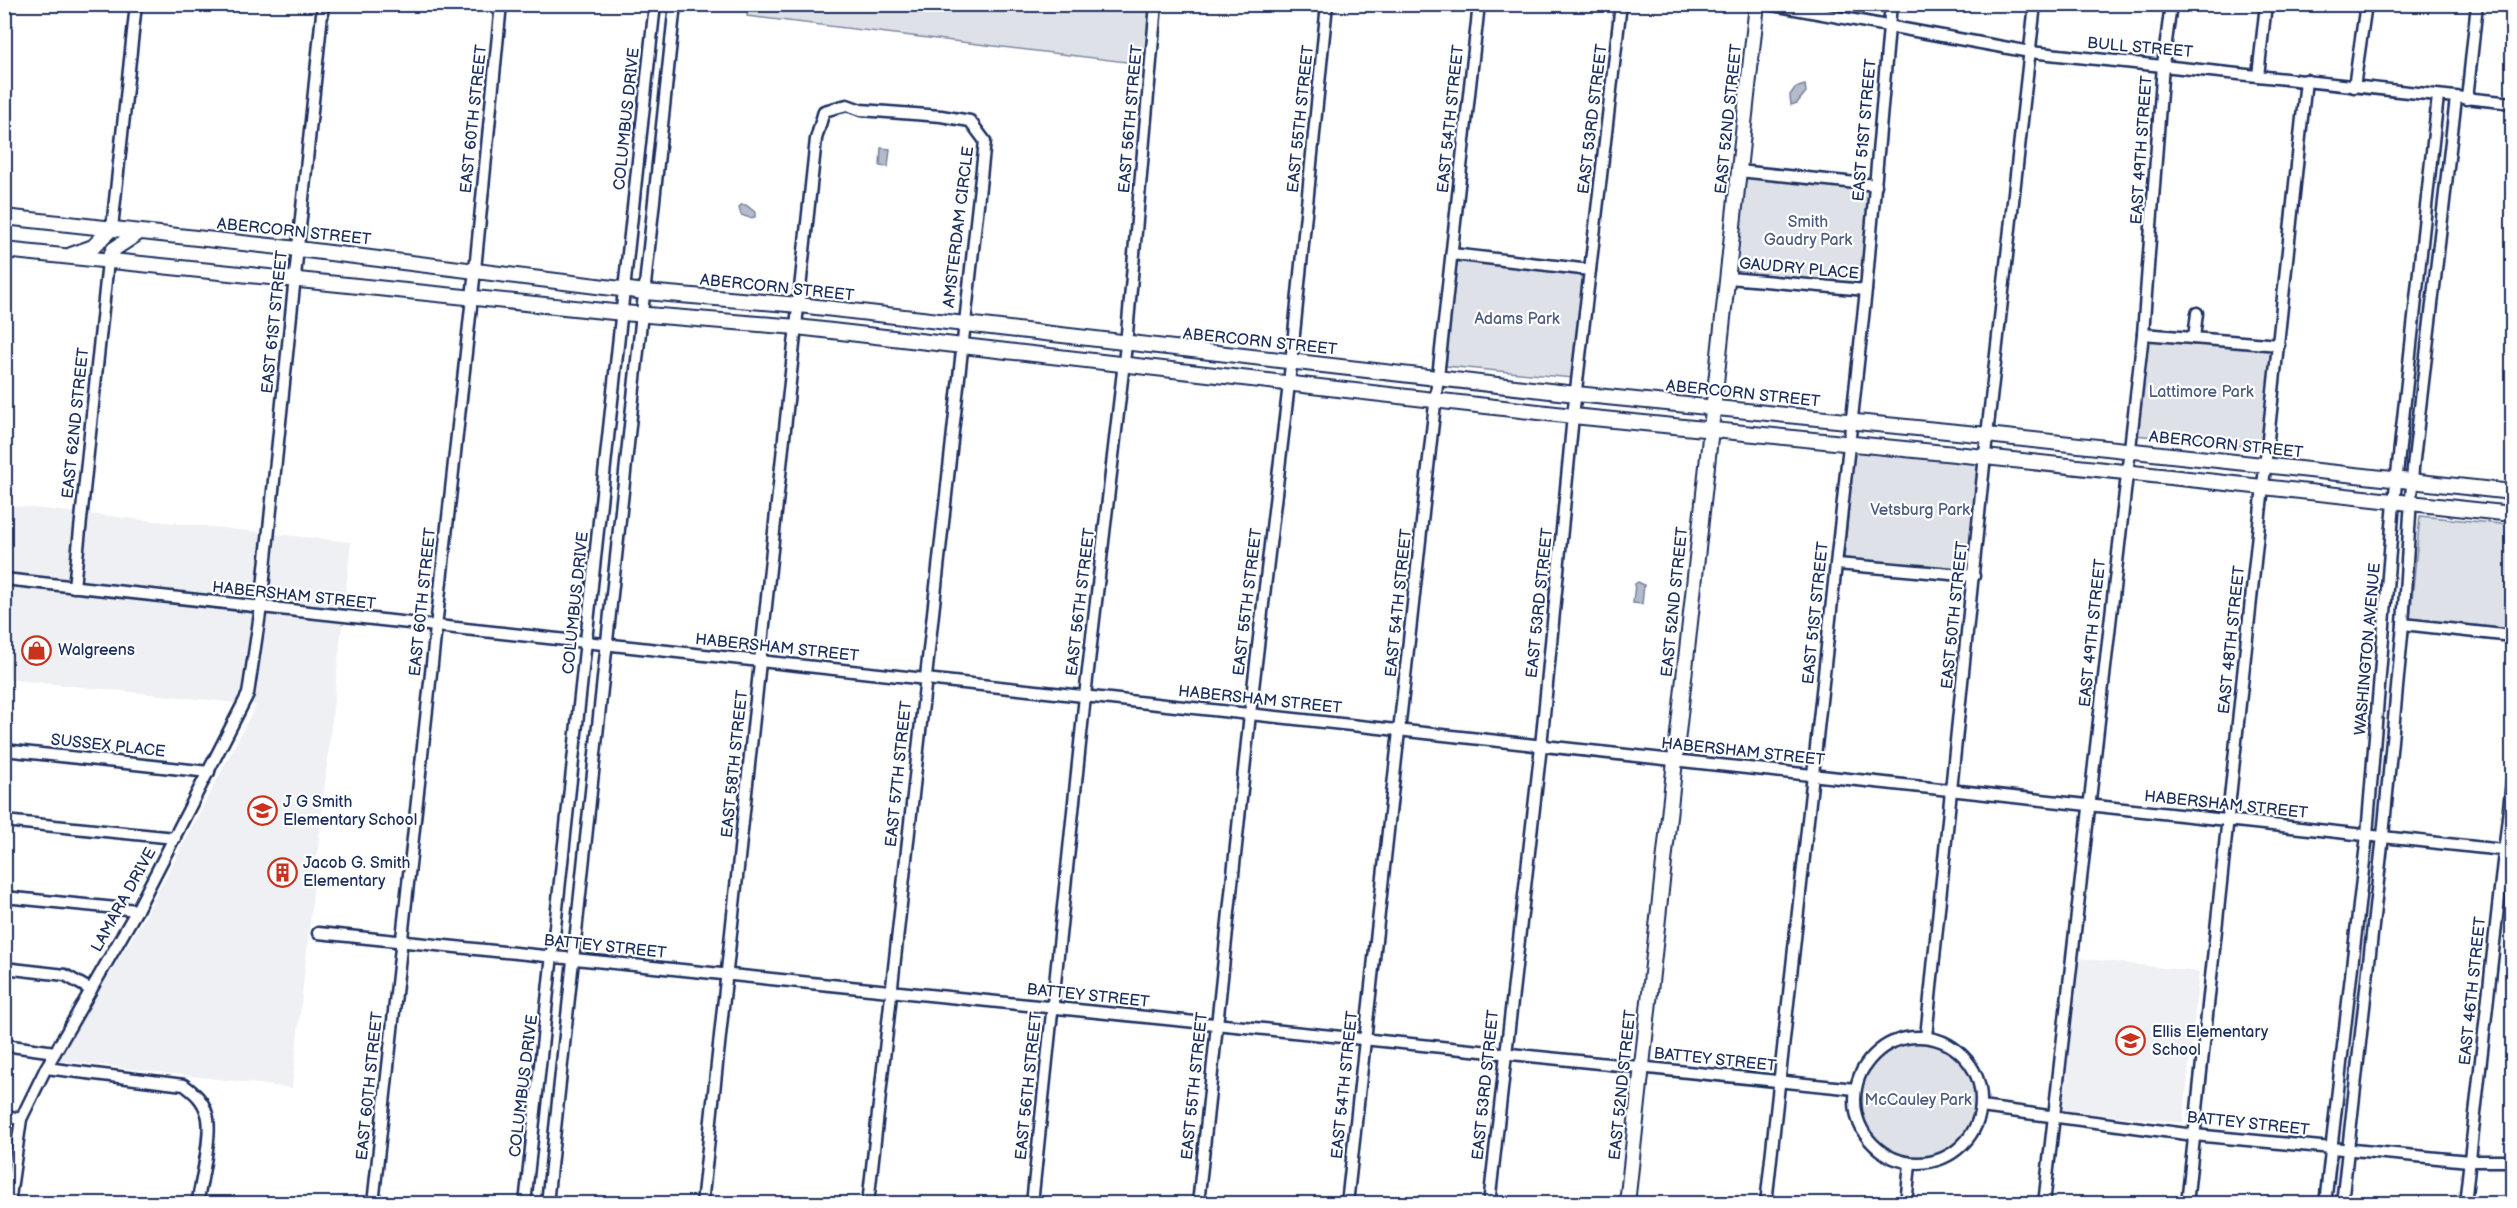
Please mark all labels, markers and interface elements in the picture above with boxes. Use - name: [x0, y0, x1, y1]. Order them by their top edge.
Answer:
- street label: BULL STREET: [2086, 34, 2194, 62]
- street label: EAST 60TH STREET: [457, 43, 491, 194]
- street label: EAST 53RD STREET: [1574, 43, 1612, 195]
- street label: EAST 52ND STREET: [1712, 43, 1746, 195]
- street label: EAST 56TH STREET: [1115, 44, 1147, 194]
- street label: EAST 55TH STREET: [1284, 44, 1318, 194]
- street label: EAST 54TH STREET: [1434, 44, 1468, 194]
- street label: COLUMBUS DRIVE: [610, 47, 644, 191]
- street label: EAST 51ST STREET: [1849, 58, 1881, 202]
- street label: EAST 49TH STREET: [2127, 75, 2157, 225]
- street label: AMSTERDAM CIRCLE: [940, 145, 978, 309]
- park label: Smith Gaudry Park: [1764, 213, 1852, 250]
- street label: ABERCORN STREET: [216, 214, 372, 250]
- street label: EAST 61ST STREET: [258, 249, 292, 394]
- street label: GAUDRY PLACE: [1738, 254, 1860, 284]
- street label: ABERCORN STREET: [699, 270, 855, 306]
- park label: Adams Park: [1474, 310, 1560, 329]
- street label: ABERCORN STREET: [1182, 324, 1338, 360]
- street label: EAST 62ND STREET: [59, 346, 93, 499]
- street label: ABERCORN STREET: [1665, 376, 1821, 412]
- park label: Lattimore Park: [2148, 383, 2254, 402]
- street label: ABERCORN STREET: [2148, 427, 2304, 463]
- park label: Vetsburg Park: [1870, 501, 1970, 520]
- street label: EAST 60TH STREET: [406, 526, 440, 677]
- street label: EAST 52ND STREET: [1658, 526, 1692, 678]
- street label: EAST 56TH STREET: [1062, 527, 1100, 677]
- street label: EAST 55TH STREET: [1230, 527, 1267, 677]
- street label: EAST 53RD STREET: [1523, 527, 1557, 679]
- street label: EAST 54TH STREET: [1382, 528, 1416, 678]
- street label: COLUMBUS DRIVE: [559, 531, 593, 675]
- street label: EAST 51ST STREET: [1799, 540, 1833, 685]
- street label: EAST 50TH STREET: [1938, 540, 1972, 690]
- street label: EAST 49TH STREET: [2076, 558, 2110, 708]
- street label: WASHINGTON AVENUE: [2351, 562, 2385, 736]
- street label: EAST 48TH STREET: [2215, 564, 2249, 715]
- street label: HABERSHAM STREET: [211, 578, 377, 614]
- street label: HABERSHAM STREET: [694, 630, 860, 666]
- shop icon: Walgreens: [21, 634, 53, 666]
- place label: Walgreens: [58, 641, 135, 660]
- street label: HABERSHAM STREET: [1177, 682, 1343, 718]
- street label: EAST 58TH STREET: [718, 689, 752, 839]
- street label: EAST 57TH STREET: [882, 699, 916, 848]
- street label: SUSSEX PLACE: [50, 731, 166, 761]
- street label: HABERSHAM STREET: [1660, 734, 1826, 770]
- street label: HABERSHAM STREET: [2143, 787, 2309, 823]
- place label: J G Smith Elementary School: [283, 793, 417, 830]
- school or university icon: J G Smith Elementary School: [246, 795, 278, 827]
- street label: LAMARA DRIVE: [87, 844, 161, 956]
- place label: Jacob G. Smith Elementary: [303, 854, 411, 891]
- building icon: Jacob G. Smith Elementary: [266, 856, 298, 888]
- street label: EAST 46TH STREET: [2456, 915, 2490, 1066]
- street label: BATTEY STREET: [543, 931, 668, 963]
- street label: BATTEY STREET: [1026, 980, 1151, 1012]
- street label: EAST 53RD STREET: [1469, 1009, 1503, 1161]
- street label: EAST 52ND STREET: [1606, 1009, 1640, 1161]
- street label: EAST 60TH STREET: [353, 1010, 387, 1161]
- street label: EAST 54TH STREET: [1328, 1010, 1362, 1160]
- street label: EAST 56TH STREET: [1012, 1011, 1046, 1161]
- street label: EAST 55TH STREET: [1178, 1011, 1212, 1161]
- street label: COLUMBUS DRIVE: [506, 1014, 542, 1158]
- place label: Ellis Elementary School: [2152, 1023, 2269, 1060]
- school or university icon: Ellis Elementary School: [2115, 1025, 2147, 1057]
- street label: BATTEY STREET: [1653, 1044, 1778, 1076]
- park label: McCauley Park: [1864, 1091, 1972, 1110]
- street label: BATTEY STREET: [2186, 1108, 2311, 1140]

